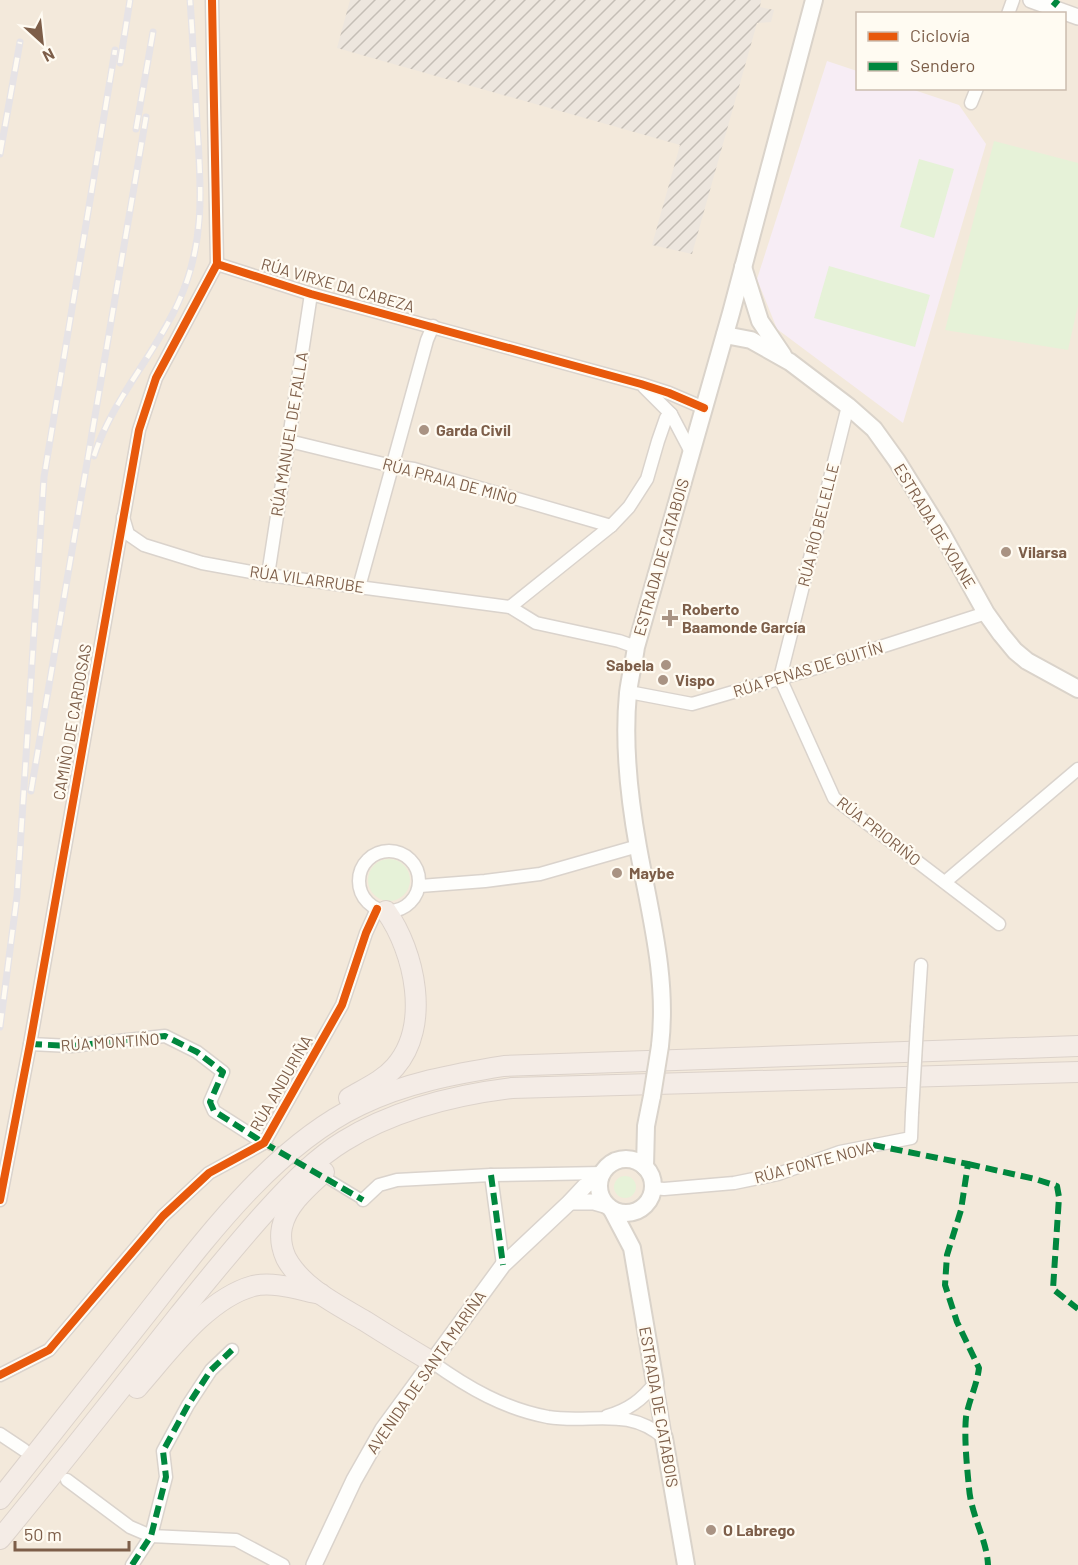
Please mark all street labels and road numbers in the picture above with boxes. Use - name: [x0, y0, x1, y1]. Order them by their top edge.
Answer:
- street label: RÚA VIRXE DA CABEZA: [259, 254, 417, 316]
- street label: RÚA MANUEL DE FALLA: [266, 350, 311, 518]
- street label: RÚA PRAIA DE MIÑO: [381, 453, 520, 508]
- street label: ESTRADA DE XOANE: [891, 460, 980, 592]
- street label: RÚA RÍO BELELLE: [793, 461, 842, 588]
- street label: ESTRADA DE CATABOIS: [629, 476, 692, 638]
- street label: RÚA VILARRUBE: [248, 561, 366, 596]
- street label: RÚA PENAS DE GUITÍN: [731, 637, 885, 700]
- street label: CAMIÑO DE CARDOSAS: [48, 642, 95, 802]
- street label: RÚA PRIORIÑO: [834, 792, 925, 869]
- street label: RÚA MONTIÑO: [60, 1029, 160, 1054]
- street label: RÚA ANDURIÑA: [245, 1031, 316, 1134]
- street label: RÚA FONTE NOVA: [752, 1136, 876, 1187]
- street label: AVENIDA DE SANTA MARIÑA: [362, 1286, 489, 1457]
- street label: ESTRADA DE CATABOIS: [636, 1325, 683, 1489]

